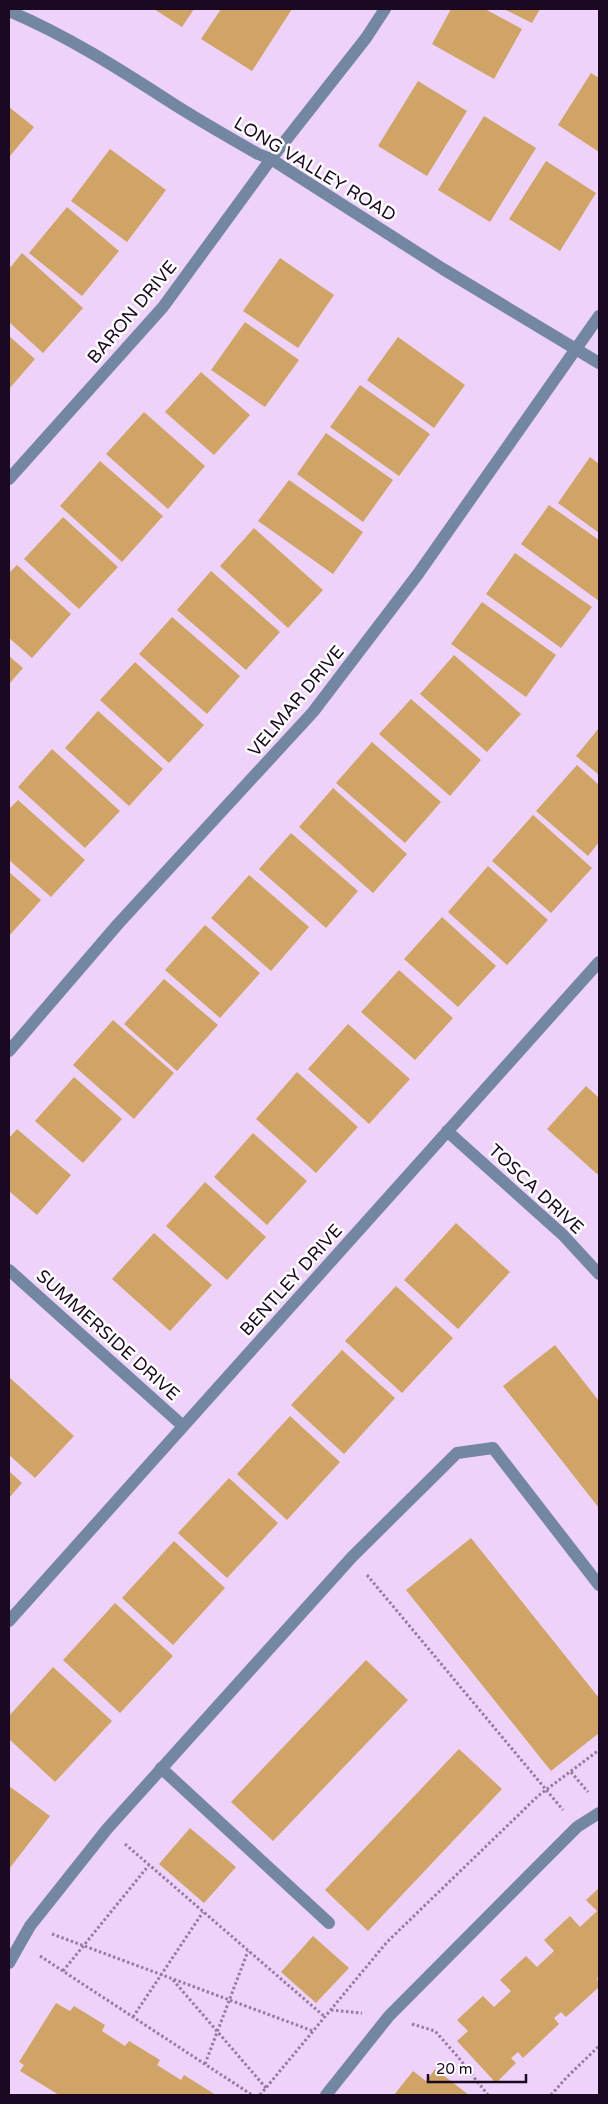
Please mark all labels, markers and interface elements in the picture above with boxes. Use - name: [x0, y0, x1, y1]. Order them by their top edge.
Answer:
- street label: LONG VALLEY ROAD: [230, 112, 400, 226]
- street label: BARON DRIVE: [82, 256, 182, 368]
- street label: VELMAR DRIVE: [243, 641, 349, 761]
- street label: TOSCA DRIVE: [484, 1139, 588, 1239]
- street label: BENTLEY DRIVE: [235, 1220, 347, 1340]
- street label: SUMMERSIDE DRIVE: [32, 1265, 184, 1405]
- scale bar: [428, 2052, 526, 2084]
- text: 20 m: [436, 2060, 473, 2078]

